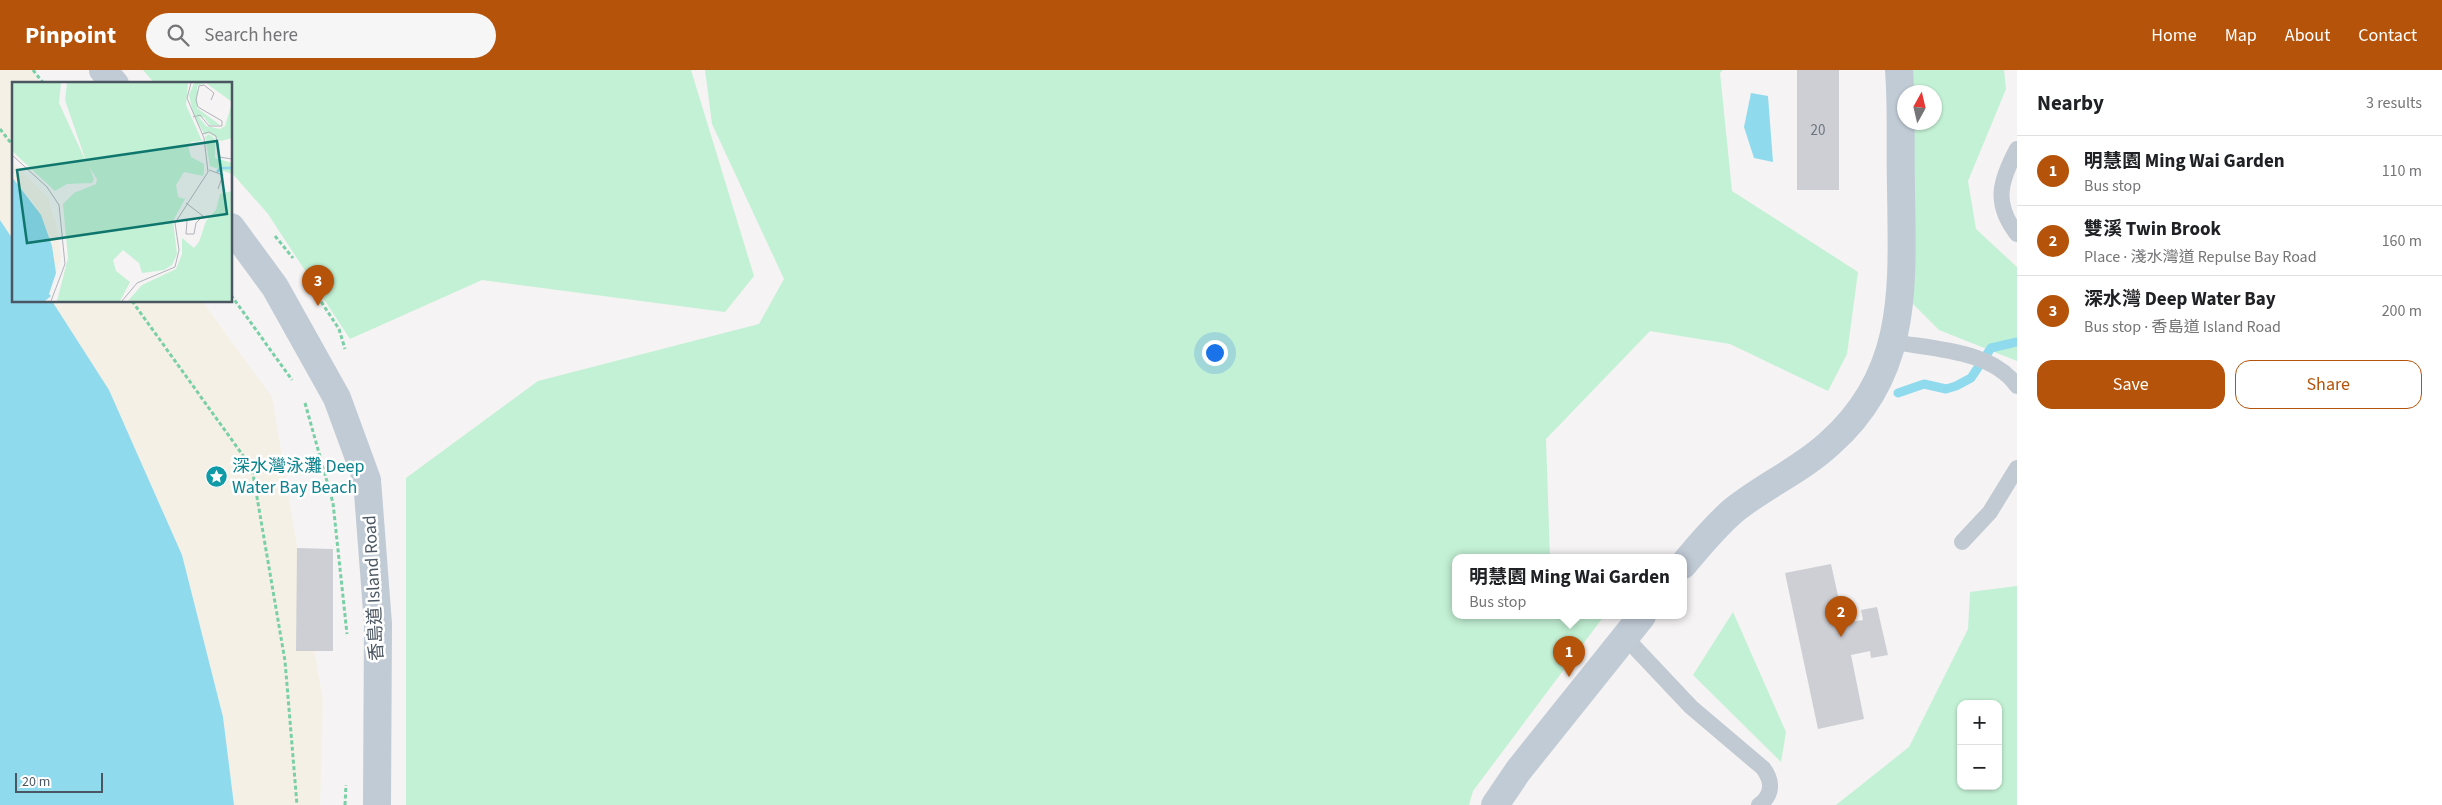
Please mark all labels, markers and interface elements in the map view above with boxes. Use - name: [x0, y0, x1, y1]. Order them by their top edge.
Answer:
- search box: [146, 13, 496, 58]
- text: Pinpoint: [25, 18, 116, 53]
- icon: search: [164, 21, 192, 49]
- text: Search here: [204, 22, 298, 49]
- text: Home: [2151, 23, 2197, 48]
- text: Map: [2225, 23, 2257, 48]
- text: About: [2285, 23, 2330, 48]
- text: Contact: [2358, 23, 2417, 48]
- inset map: [12, 82, 232, 302]
- north arrow: [1897, 85, 1942, 130]
- text: Nearby: [2037, 88, 2104, 118]
- text: 3 results: [2366, 92, 2422, 114]
- house number: 20: [1811, 120, 1825, 141]
- text: 明慧園 Ming Wai Garden: [2084, 148, 2285, 175]
- text: 1: [2049, 160, 2057, 182]
- text: 110 m: [2382, 160, 2422, 182]
- text: Bus stop: [2084, 175, 2141, 197]
- text: 雙溪 Twin Brook: [2084, 216, 2221, 243]
- text: 2: [2049, 230, 2057, 252]
- text: 160 m: [2382, 230, 2422, 252]
- text: Place · 淺水灣道 Repulse Bay Road: [2084, 246, 2317, 268]
- pin: 3: [302, 265, 334, 306]
- text: 深水灣 Deep Water Bay: [2084, 286, 2276, 313]
- text: 3: [2049, 300, 2057, 322]
- text: 200 m: [2382, 300, 2422, 322]
- text: Bus stop · 香島道 Island Road: [2084, 316, 2281, 338]
- your location: [1202, 340, 1228, 366]
- button: Save: [2037, 360, 2225, 409]
- button: Share: [2235, 360, 2422, 409]
- place label: 深水灣泳灘 Deep Water Bay Beach: [232, 454, 365, 500]
- place icon: 深水灣泳灘 Deep Water Bay Beach: [204, 464, 228, 488]
- street label: 香島道 Island Road: [357, 515, 390, 661]
- popup: [1452, 554, 1687, 619]
- text: 明慧園 Ming Wai Garden: [1469, 564, 1670, 591]
- text: Bus stop: [1469, 591, 1526, 613]
- pin: 2: [1825, 596, 1857, 637]
- pin: 1: [1553, 636, 1585, 677]
- map controls: [1957, 700, 2002, 790]
- button: +: [1957, 700, 2002, 745]
- button: −: [1957, 745, 2002, 790]
- scale bar: [15, 770, 102, 793]
- text: 20 m: [22, 772, 50, 792]

